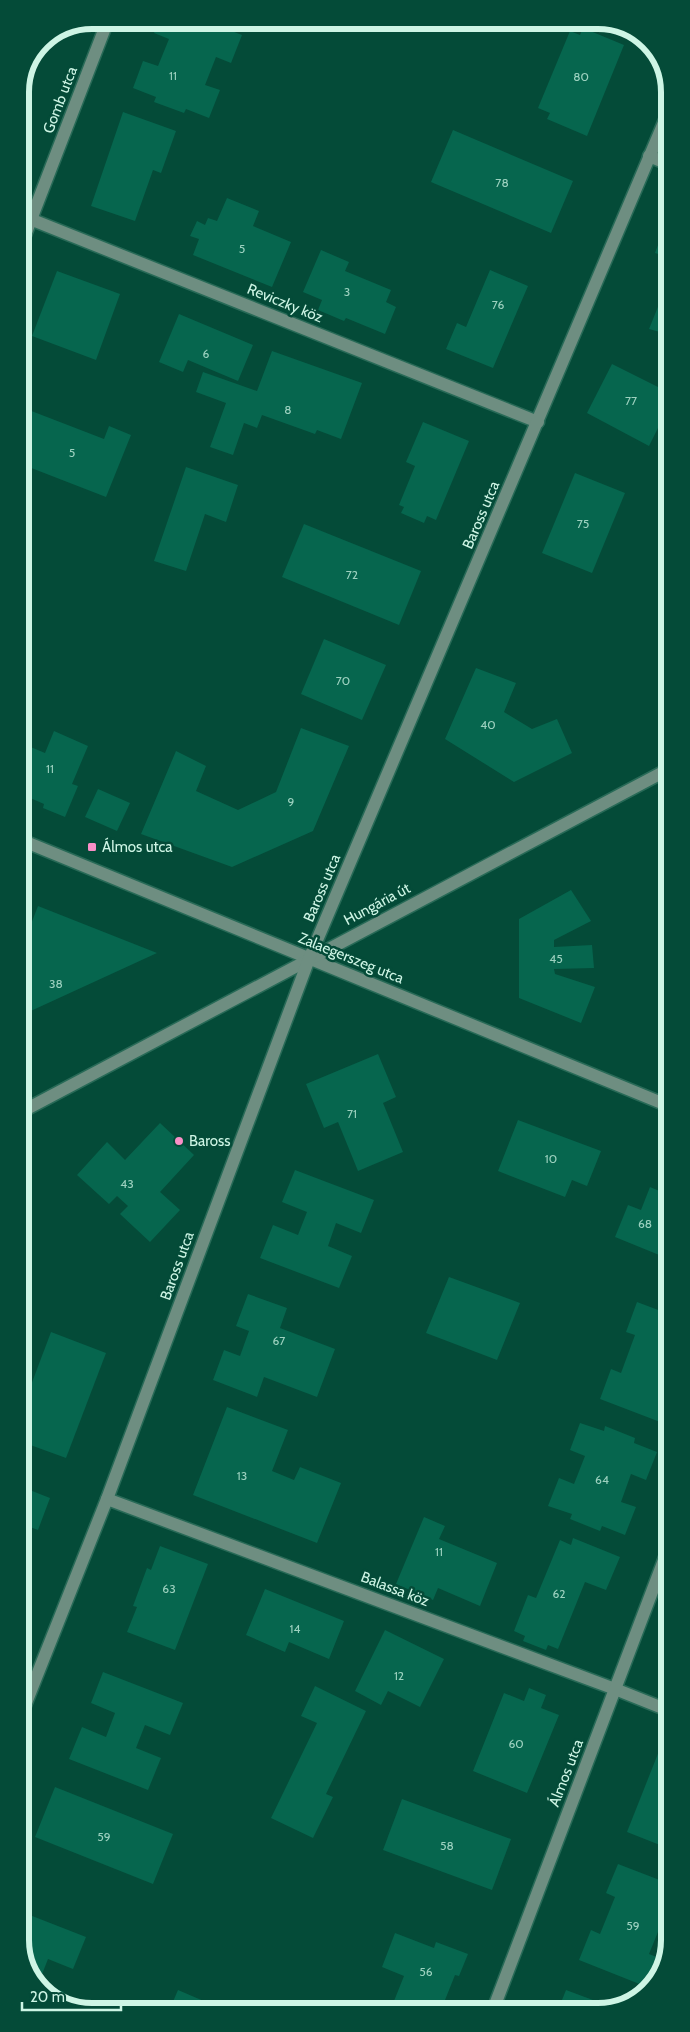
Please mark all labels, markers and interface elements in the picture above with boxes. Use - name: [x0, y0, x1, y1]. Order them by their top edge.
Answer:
- street label: Gomb utca: [39, 63, 81, 136]
- house number: 11: [169, 68, 177, 83]
- house number: 80: [573, 69, 589, 84]
- house number: 78: [495, 175, 509, 190]
- house number: 5: [239, 241, 245, 256]
- street label: Reviczky köz: [245, 280, 325, 326]
- house number: 3: [344, 284, 350, 299]
- house number: 76: [492, 297, 504, 312]
- house number: 6: [203, 346, 210, 361]
- house number: 77: [625, 393, 637, 408]
- house number: 8: [284, 402, 292, 417]
- house number: 5: [69, 445, 75, 460]
- street label: Baross utca: [459, 478, 504, 551]
- house number: 75: [577, 516, 589, 531]
- house number: 72: [346, 567, 358, 582]
- house number: 70: [336, 673, 350, 688]
- house number: 40: [480, 717, 496, 732]
- house number: 11: [46, 761, 54, 776]
- house number: 9: [288, 794, 295, 809]
- place label: Álmos utca: [102, 837, 173, 856]
- marker: Álmos utca: [86, 841, 98, 853]
- street label: Baross utca: [300, 851, 345, 924]
- street label: Hungária út: [341, 879, 413, 929]
- street label: Zalaegerszeg utca: [296, 929, 407, 988]
- house number: 45: [549, 951, 563, 966]
- house number: 38: [49, 976, 63, 991]
- house number: 71: [347, 1106, 357, 1121]
- place label: Baross: [189, 1132, 230, 1150]
- marker: Baross: [173, 1135, 185, 1147]
- house number: 10: [545, 1151, 557, 1166]
- house number: 43: [120, 1176, 134, 1191]
- house number: 68: [638, 1216, 652, 1231]
- street label: Baross utca: [156, 1229, 198, 1303]
- house number: 67: [273, 1333, 285, 1348]
- house number: 13: [237, 1468, 247, 1483]
- house number: 64: [595, 1472, 609, 1487]
- house number: 11: [435, 1544, 443, 1559]
- street label: Balassa köz: [358, 1568, 432, 1610]
- house number: 63: [162, 1581, 176, 1596]
- house number: 62: [552, 1586, 566, 1601]
- house number: 14: [290, 1621, 300, 1636]
- house number: 12: [394, 1668, 404, 1683]
- house number: 60: [508, 1736, 524, 1751]
- street label: Álmos utca: [544, 1736, 587, 1809]
- house number: 59: [97, 1829, 111, 1844]
- house number: 58: [440, 1838, 454, 1853]
- house number: 59: [626, 1918, 640, 1933]
- house number: 56: [419, 1964, 433, 1979]
- scale bar: [22, 1980, 121, 2012]
- text: 20 m: [30, 1988, 65, 2006]

